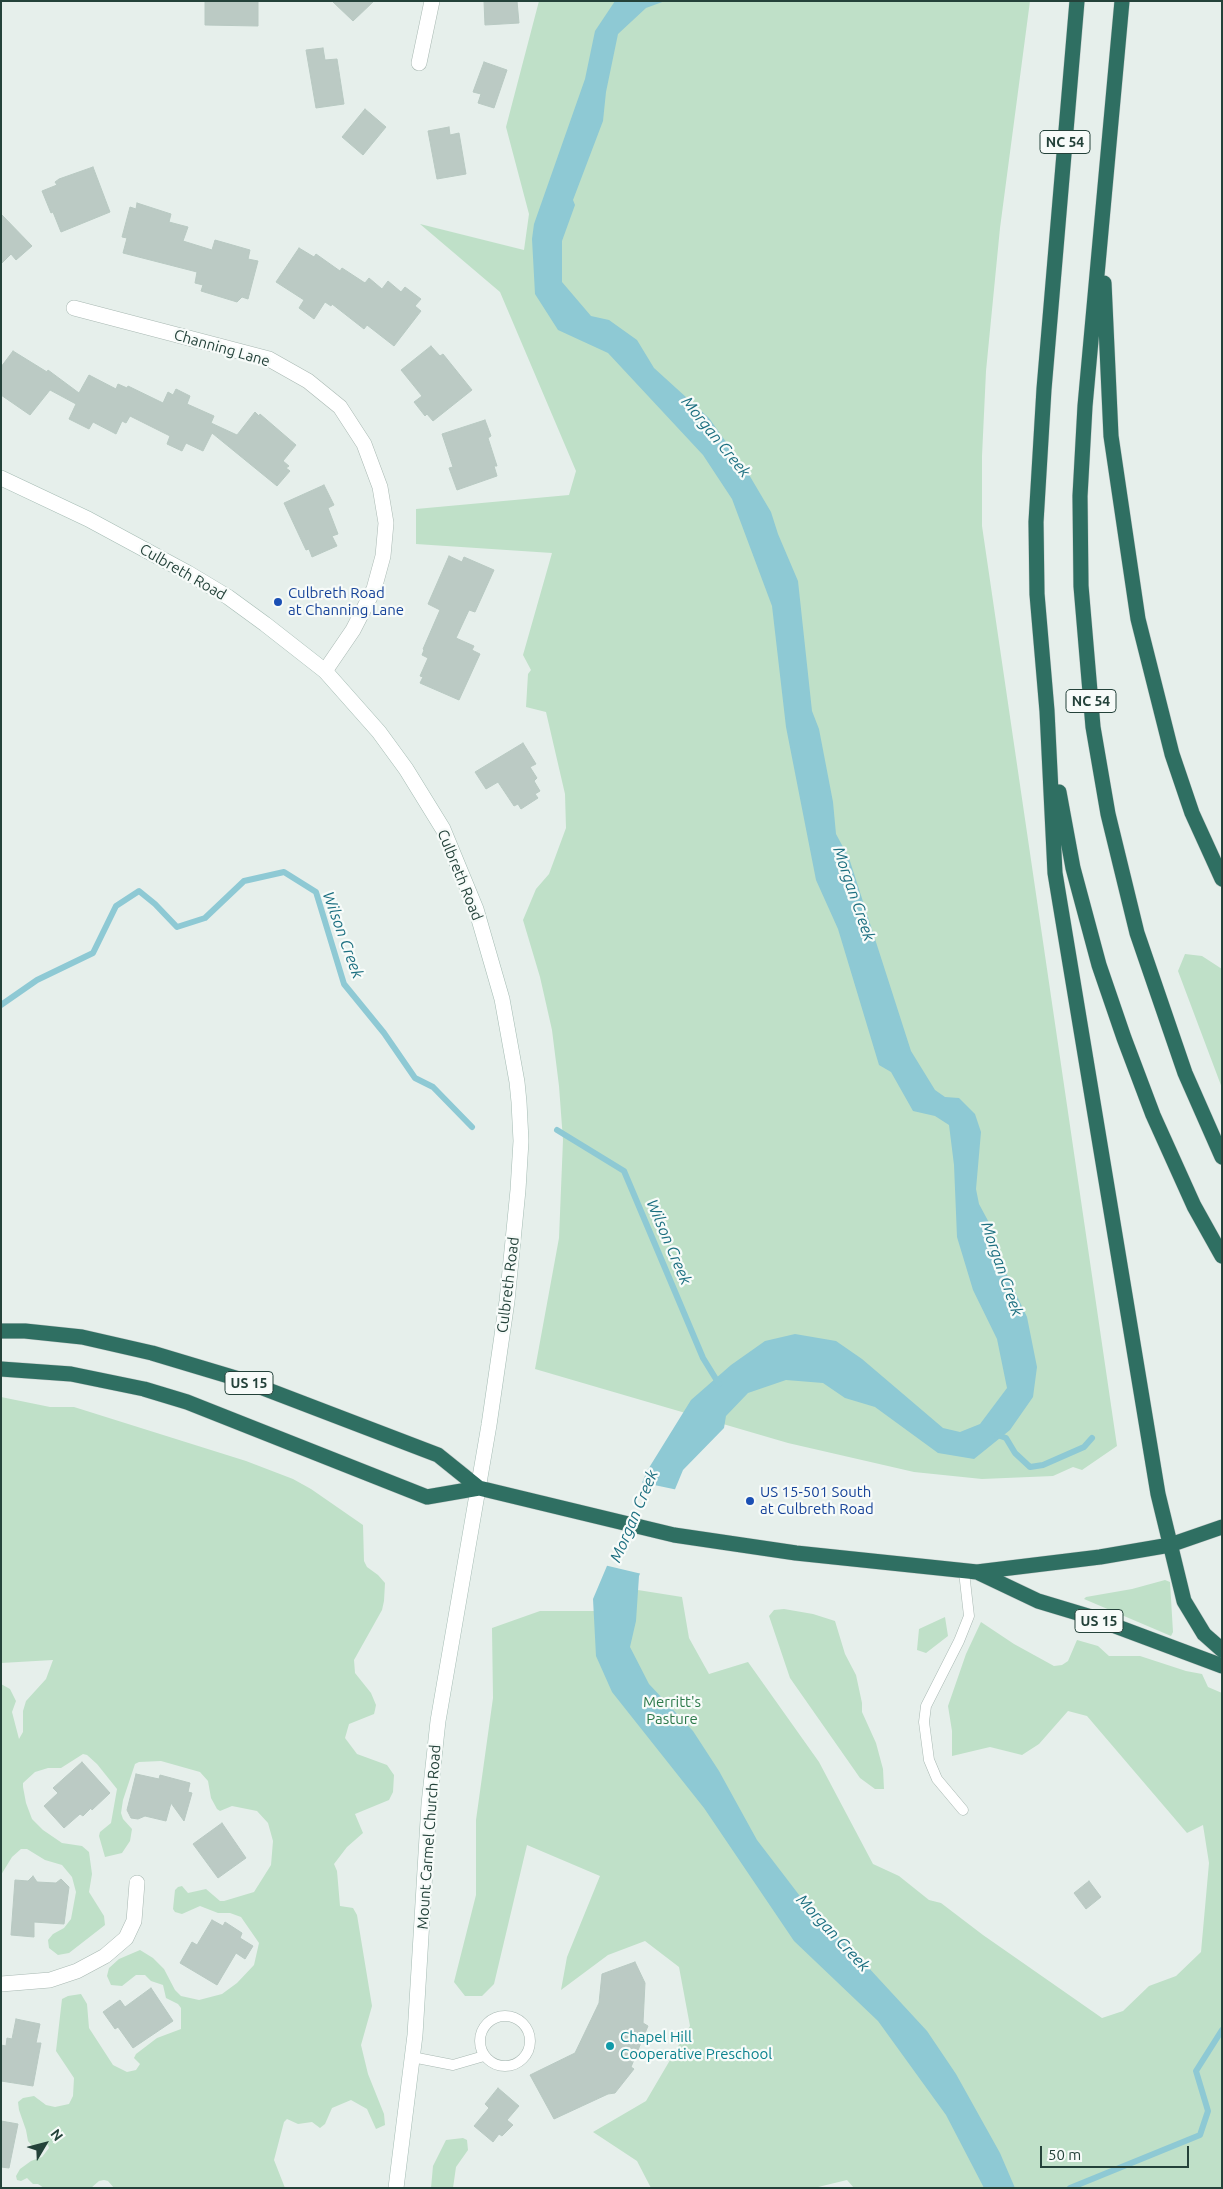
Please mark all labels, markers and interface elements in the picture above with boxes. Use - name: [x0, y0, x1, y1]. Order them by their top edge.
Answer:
- road number: NC 54: [1040, 130, 1090, 154]
- street label: Channing Lane: [172, 326, 272, 370]
- water label: Morgan Creek: [678, 393, 754, 481]
- street label: Culbreth Road: [137, 540, 229, 604]
- place label: Culbreth Road at Channing Lane: [288, 584, 404, 619]
- marker: Culbreth Road at Channing Lane: [272, 596, 284, 608]
- road number: NC 54: [1066, 689, 1116, 712]
- street label: Culbreth Road: [434, 827, 486, 923]
- water label: Morgan Creek: [829, 844, 879, 944]
- water label: Wilson Creek: [318, 889, 368, 981]
- water label: Wilson Creek: [642, 1196, 696, 1288]
- water label: Morgan Creek: [977, 1219, 1027, 1319]
- street label: Culbreth Road: [493, 1236, 523, 1334]
- road number: US 15: [225, 1372, 273, 1395]
- water label: Morgan Creek: [606, 1467, 662, 1565]
- place label: US 15-501 South at Culbreth Road: [760, 1483, 874, 1518]
- marker: US 15-501 South at Culbreth Road: [744, 1495, 756, 1507]
- road number: US 15: [1075, 1610, 1123, 1632]
- park label: Merritt's Pasture: [643, 1693, 701, 1728]
- street label: Mount Carmel Church Road: [414, 1744, 444, 1930]
- water label: Morgan Creek: [792, 1890, 874, 1976]
- place label: Chapel Hill Cooperative Preschool: [620, 2028, 772, 2063]
- marker: Chapel Hill Cooperative Preschool: [604, 2040, 616, 2052]
- north arrow: [20, 2119, 70, 2169]
- text: N: [47, 2126, 67, 2144]
- scale bar: [1043, 2136, 1192, 2168]
- text: 50 m: [1048, 2146, 1081, 2163]

